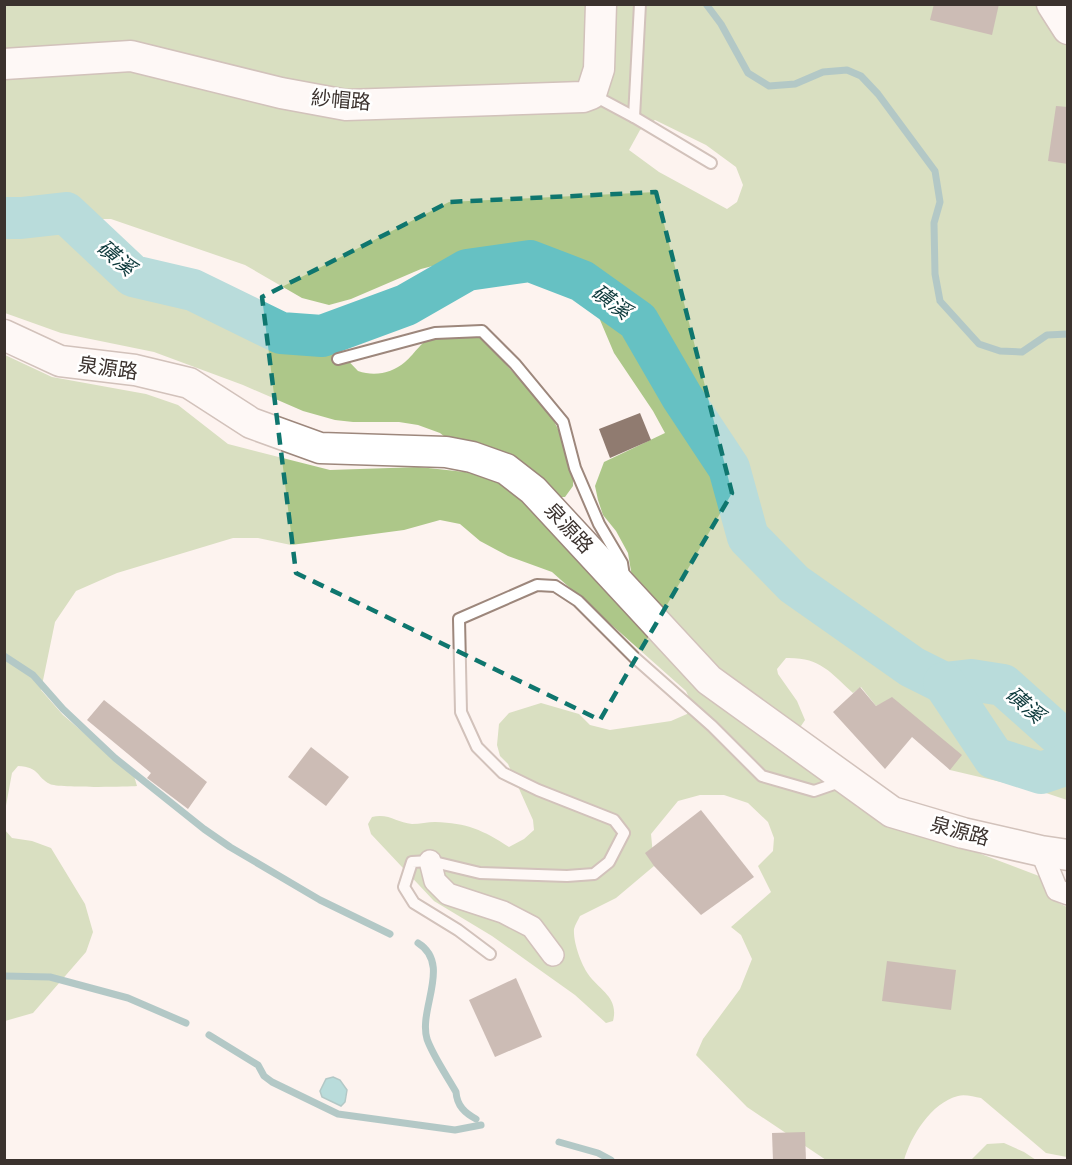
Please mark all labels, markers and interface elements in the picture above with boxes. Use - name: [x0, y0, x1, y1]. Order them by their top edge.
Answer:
- street label: 紗帽路: [310, 85, 372, 115]
- water label: 磺溪: [92, 235, 143, 283]
- water label: 磺溪: [587, 279, 638, 326]
- street label: 泉源路: [77, 352, 139, 384]
- street label: 泉源路: [540, 498, 598, 558]
- water label: 磺溪: [1001, 681, 1052, 730]
- street label: 泉源路: [928, 812, 992, 850]

